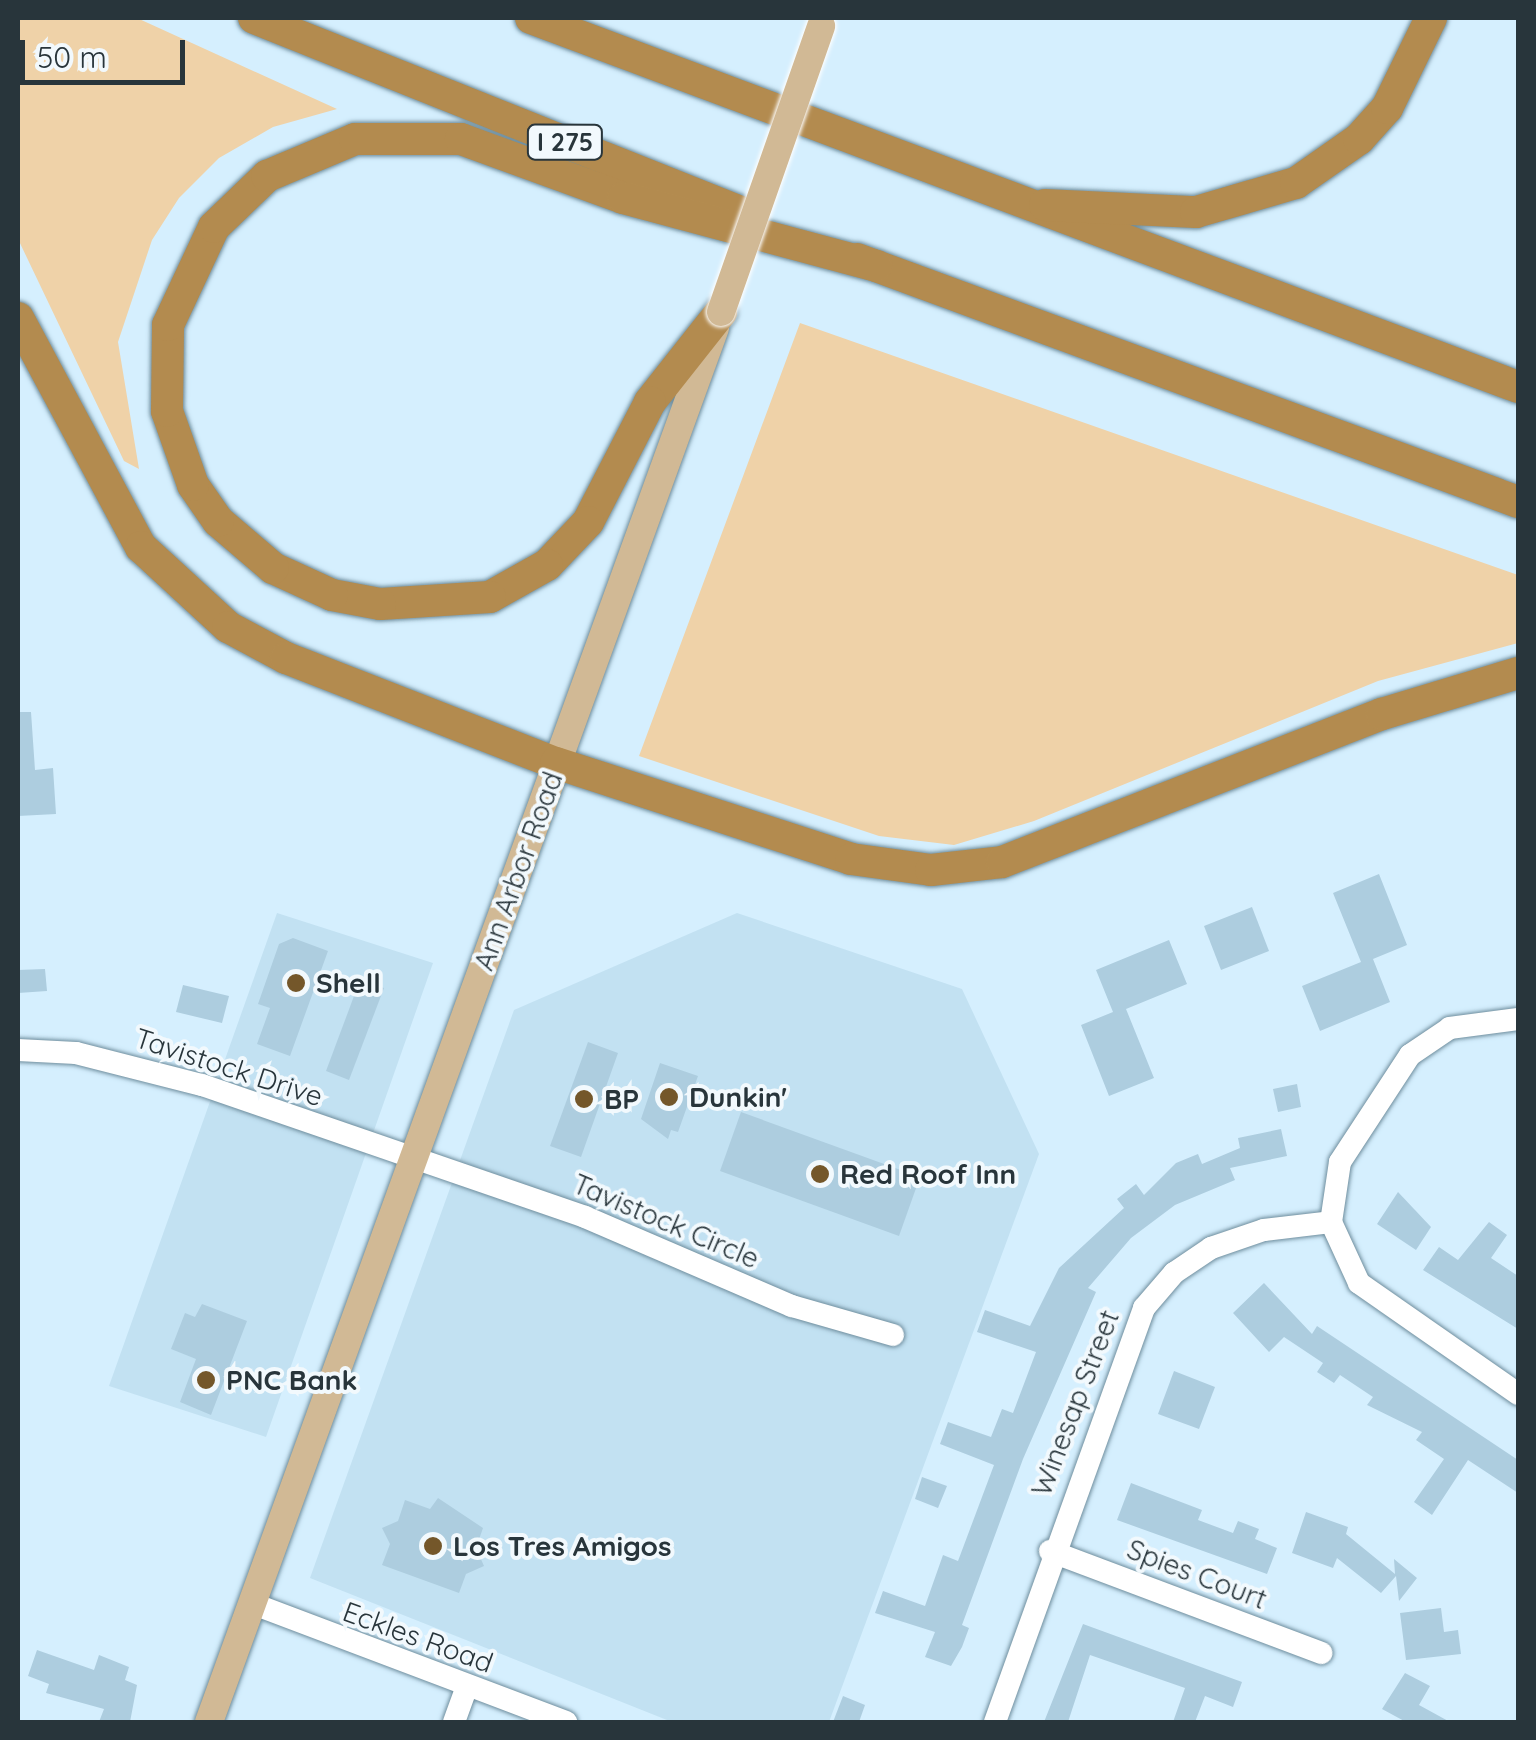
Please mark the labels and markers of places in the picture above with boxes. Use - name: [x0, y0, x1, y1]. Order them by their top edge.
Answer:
- place label: Shell: [316, 966, 381, 1000]
- marker: Shell: [285, 972, 307, 994]
- place label: Dunkin': [689, 1080, 787, 1114]
- place label: BP: [604, 1082, 639, 1116]
- marker: Dunkin': [658, 1086, 680, 1108]
- marker: BP: [573, 1088, 595, 1110]
- place label: Red Roof Inn: [840, 1157, 1016, 1191]
- marker: Red Roof Inn: [809, 1163, 831, 1185]
- place label: PNC Bank: [226, 1363, 357, 1397]
- marker: PNC Bank: [195, 1369, 217, 1391]
- place label: Los Tres Amigos: [453, 1529, 671, 1563]
- marker: Los Tres Amigos: [422, 1535, 444, 1557]

